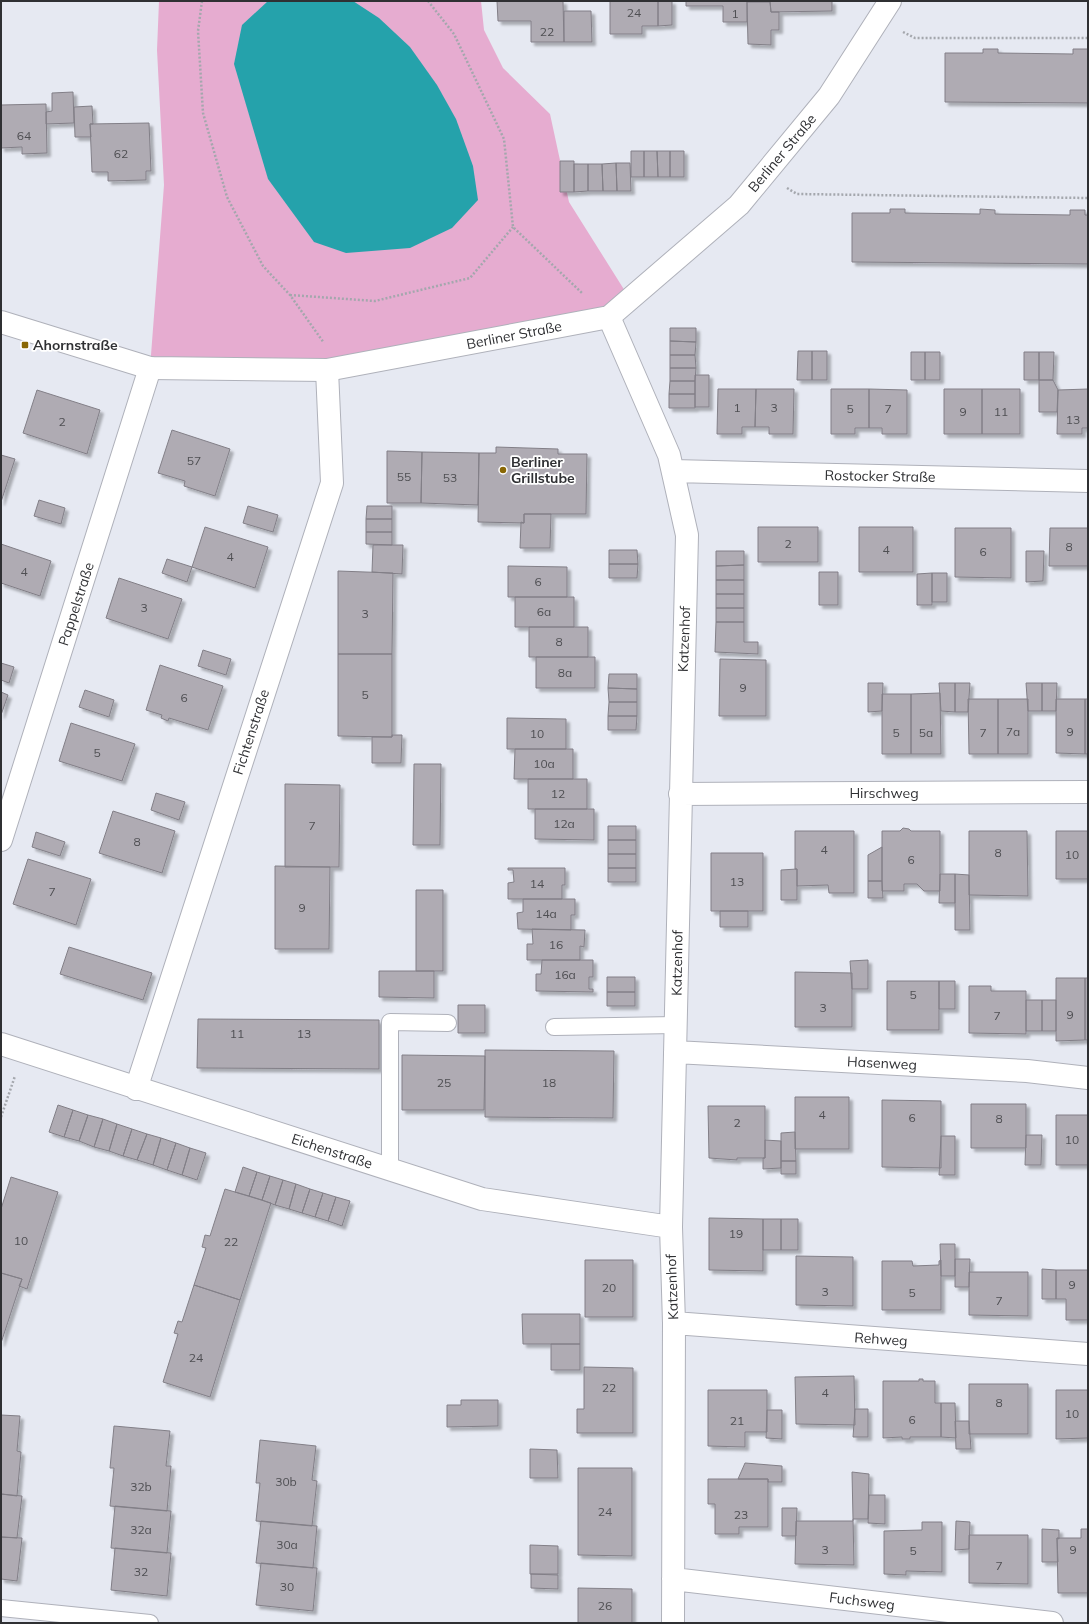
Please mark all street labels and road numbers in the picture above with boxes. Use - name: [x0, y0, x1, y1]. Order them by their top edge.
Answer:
- street label: Berliner Straße: [744, 110, 820, 196]
- street label: Berliner Straße: [465, 317, 563, 353]
- street label: Rostocker Straße: [824, 466, 936, 486]
- street label: Pappelstraße: [54, 560, 98, 648]
- street label: Katzenhof: [674, 605, 694, 672]
- street label: Fichtenstraße: [229, 687, 273, 777]
- street label: Hirschweg: [849, 784, 919, 802]
- street label: Katzenhof: [667, 930, 687, 996]
- street label: Hasenweg: [847, 1052, 917, 1074]
- street label: Eichenstraße: [289, 1129, 375, 1173]
- street label: Katzenhof: [662, 1253, 682, 1320]
- street label: Rehweg: [854, 1328, 908, 1350]
- street label: Fuchsweg: [828, 1588, 896, 1614]

